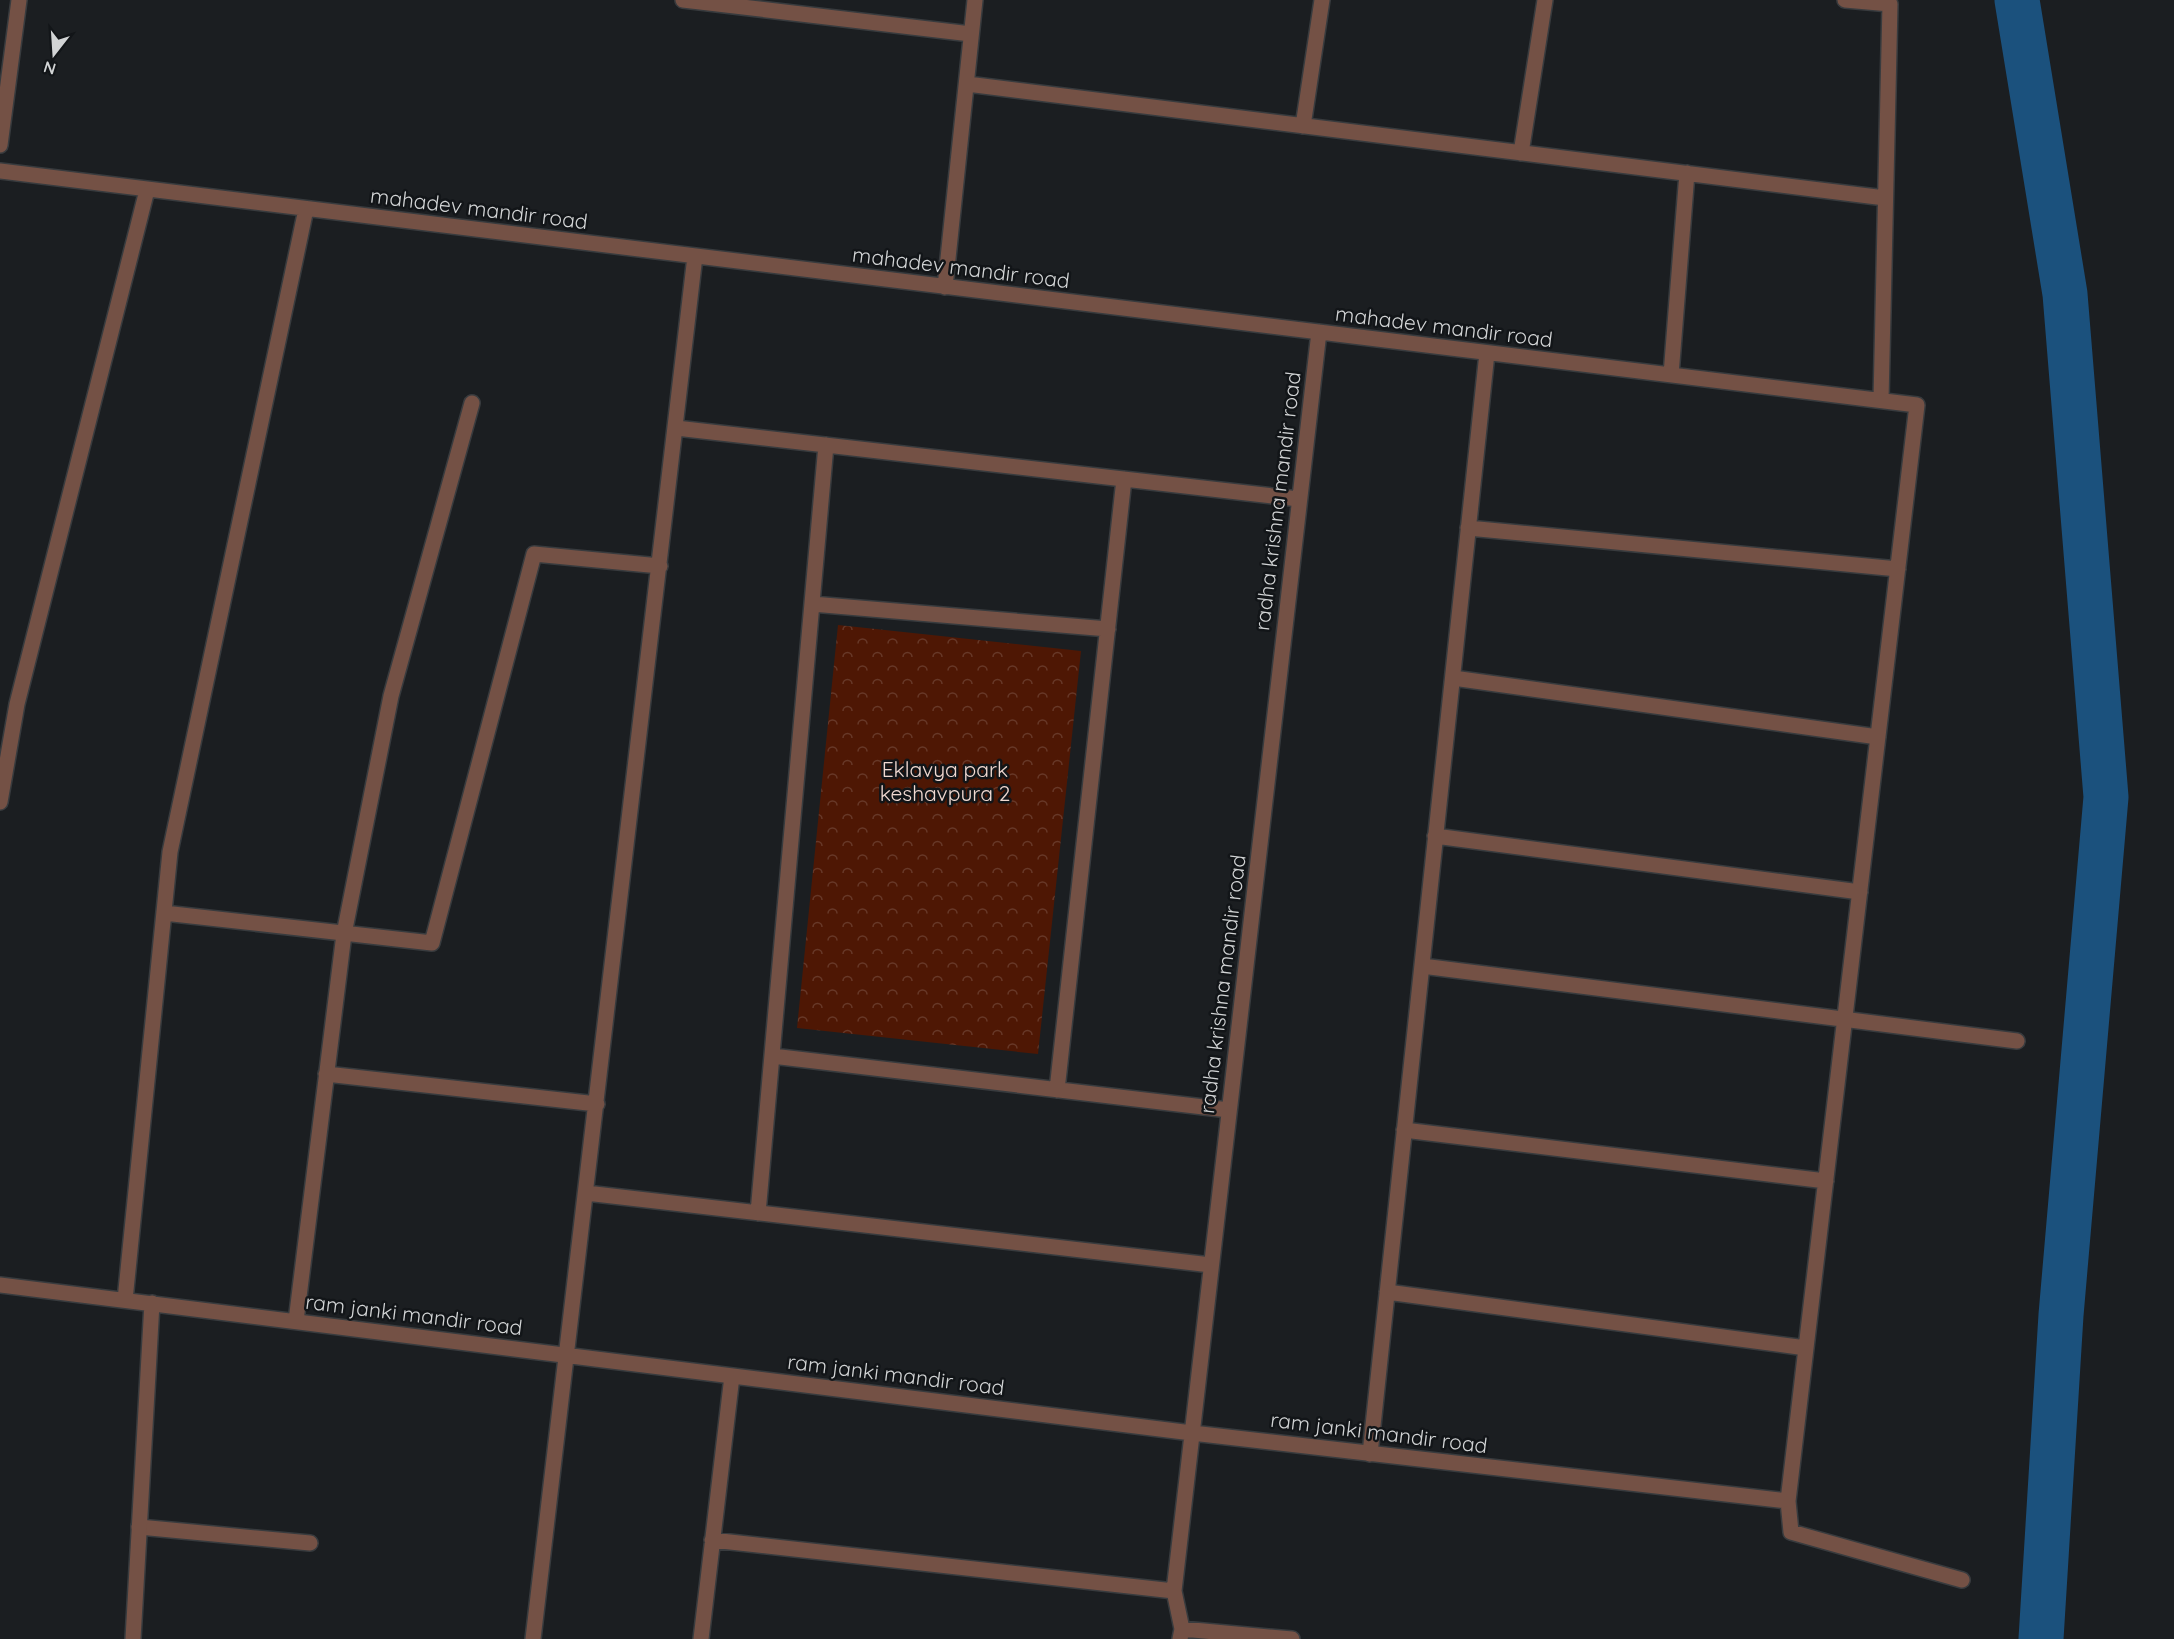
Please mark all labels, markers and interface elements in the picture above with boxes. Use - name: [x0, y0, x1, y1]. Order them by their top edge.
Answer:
- north arrow: [24, 24, 84, 84]
- text: N: [41, 57, 58, 80]
- street label: mahadev mandir road: [369, 182, 589, 234]
- street label: mahadev mandir road: [851, 241, 1071, 293]
- street label: mahadev mandir road: [1334, 300, 1554, 352]
- street label: radha krishna mandir road: [1248, 370, 1306, 632]
- park label: Eklavya park keshavpura 2: [880, 756, 1010, 806]
- street label: radha krishna mandir road: [1193, 853, 1251, 1115]
- street label: ram janki mandir road: [304, 1288, 524, 1340]
- street label: ram janki mandir road: [786, 1348, 1006, 1400]
- street label: ram janki mandir road: [1269, 1406, 1489, 1458]

